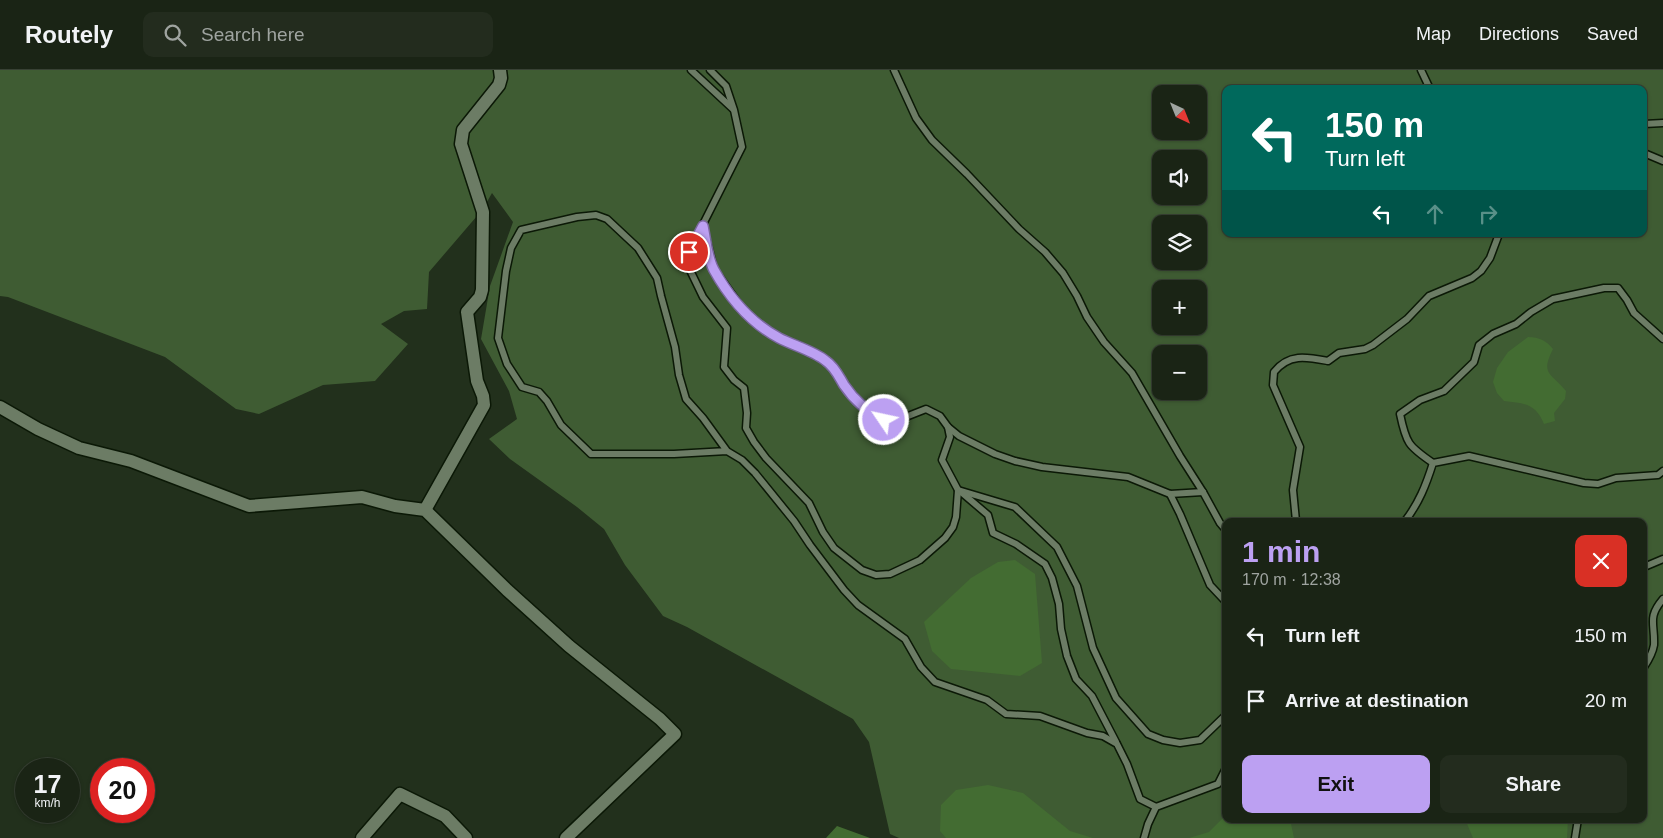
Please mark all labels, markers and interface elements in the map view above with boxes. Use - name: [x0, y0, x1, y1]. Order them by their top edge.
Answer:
- search box: [143, 12, 493, 57]
- text: Routely: [25, 21, 113, 48]
- icon: search: [161, 21, 189, 49]
- text: Search here: [201, 24, 305, 45]
- text: Map: [1416, 24, 1451, 44]
- text: Directions: [1479, 24, 1559, 44]
- text: Saved: [1587, 24, 1638, 44]
- north arrow: [1152, 85, 1208, 140]
- map controls: [1152, 85, 1207, 400]
- icon: left: [1242, 105, 1307, 170]
- text: 150 m: [1325, 105, 1424, 144]
- text: Turn left: [1325, 146, 1405, 171]
- button: sound: [1152, 150, 1207, 205]
- icon: left: [1368, 200, 1396, 228]
- icon: ahead: [1421, 200, 1449, 228]
- icon: right: [1474, 200, 1502, 228]
- button: layers: [1152, 215, 1207, 270]
- pin: [668, 231, 710, 273]
- icon: arrive: [675, 238, 703, 266]
- button: +: [1152, 280, 1207, 335]
- button: −: [1152, 345, 1207, 400]
- position arrow: [857, 393, 909, 445]
- text: 1 min: [1242, 535, 1320, 568]
- button: close: [1575, 535, 1627, 587]
- text: 170 m · 12:38: [1242, 571, 1341, 588]
- icon: left: [1242, 622, 1270, 650]
- text: Turn left: [1285, 625, 1360, 646]
- text: 150 m: [1574, 625, 1627, 646]
- icon: arrive: [1242, 687, 1270, 715]
- text: Arrive at destination: [1285, 690, 1469, 711]
- text: 20 m: [1585, 690, 1627, 711]
- button: Exit: [1242, 755, 1430, 813]
- button: Share: [1440, 755, 1627, 813]
- speed limit sign: 20: [90, 758, 155, 823]
- text: 17: [34, 770, 61, 798]
- text: km/h: [34, 796, 61, 810]

